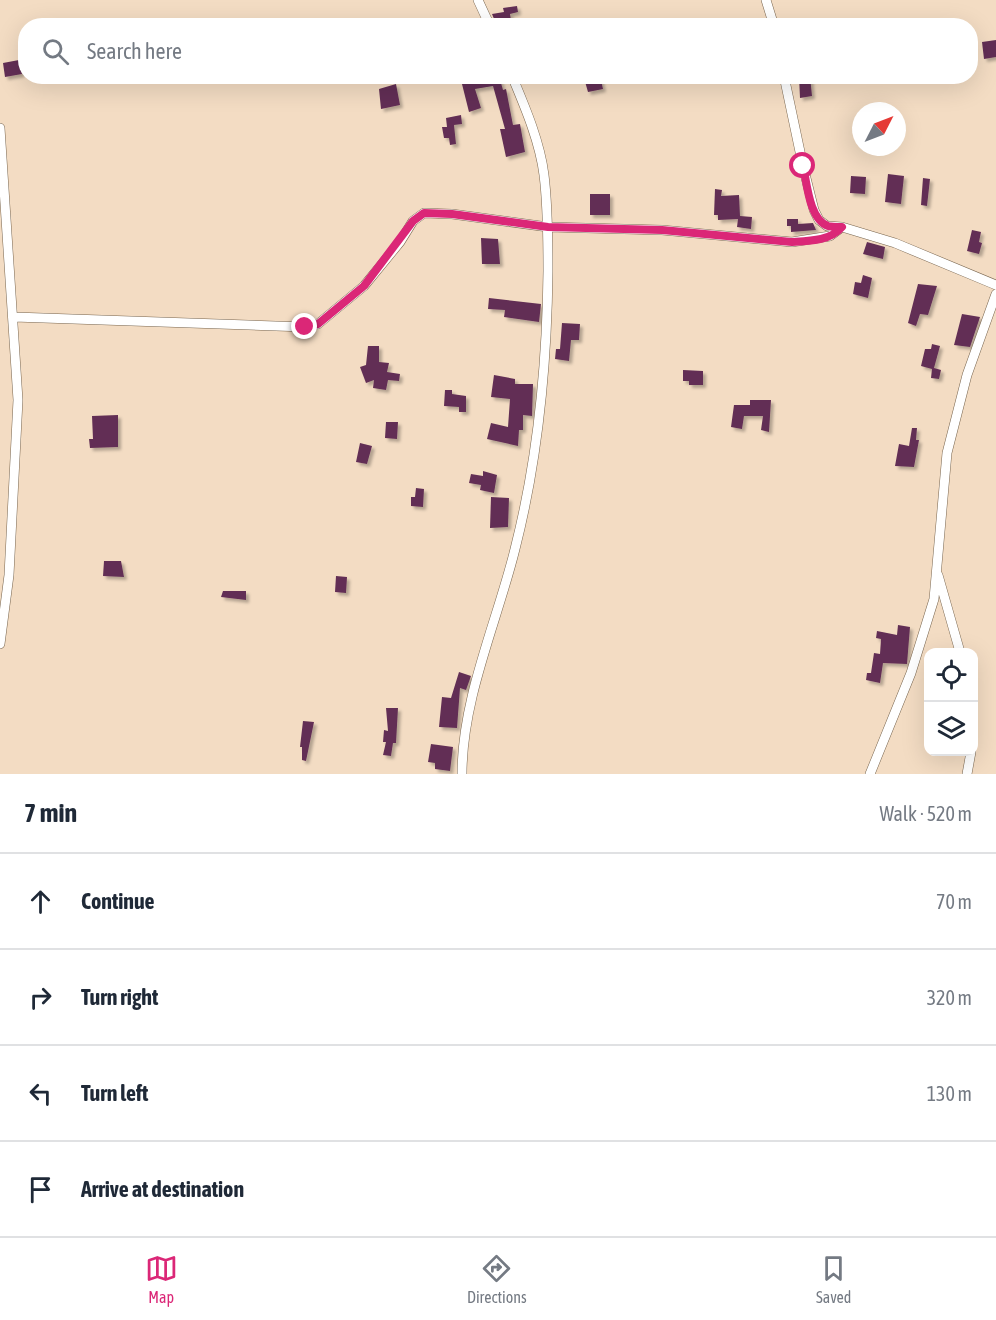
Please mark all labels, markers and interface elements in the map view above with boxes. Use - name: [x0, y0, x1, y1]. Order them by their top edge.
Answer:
- search box: [18, 18, 978, 84]
- icon: search: [39, 35, 72, 68]
- text: Search here: [87, 38, 182, 64]
- north arrow: [852, 102, 906, 156]
- route start: [789, 152, 815, 178]
- route end: [291, 313, 317, 339]
- map controls: [924, 648, 978, 756]
- button: locate: [924, 648, 978, 702]
- button: layers: [924, 702, 978, 756]
- text: 7 min: [24, 798, 77, 828]
- text: Walk · 520 m: [880, 802, 972, 825]
- icon: ahead: [24, 885, 57, 918]
- text: Continue: [81, 888, 155, 914]
- text: 70 m: [936, 890, 972, 913]
- icon: right: [24, 981, 57, 1014]
- text: Turn right: [81, 984, 158, 1010]
- text: 320 m: [927, 986, 972, 1009]
- icon: left: [24, 1077, 57, 1110]
- text: Turn left: [81, 1080, 148, 1106]
- text: 130 m: [927, 1082, 972, 1105]
- icon: arrive: [24, 1173, 57, 1206]
- text: Arrive at destination: [81, 1176, 244, 1202]
- tab: Map: [145, 1252, 178, 1306]
- tab: Directions: [467, 1252, 527, 1306]
- tab: Saved: [816, 1252, 851, 1306]

